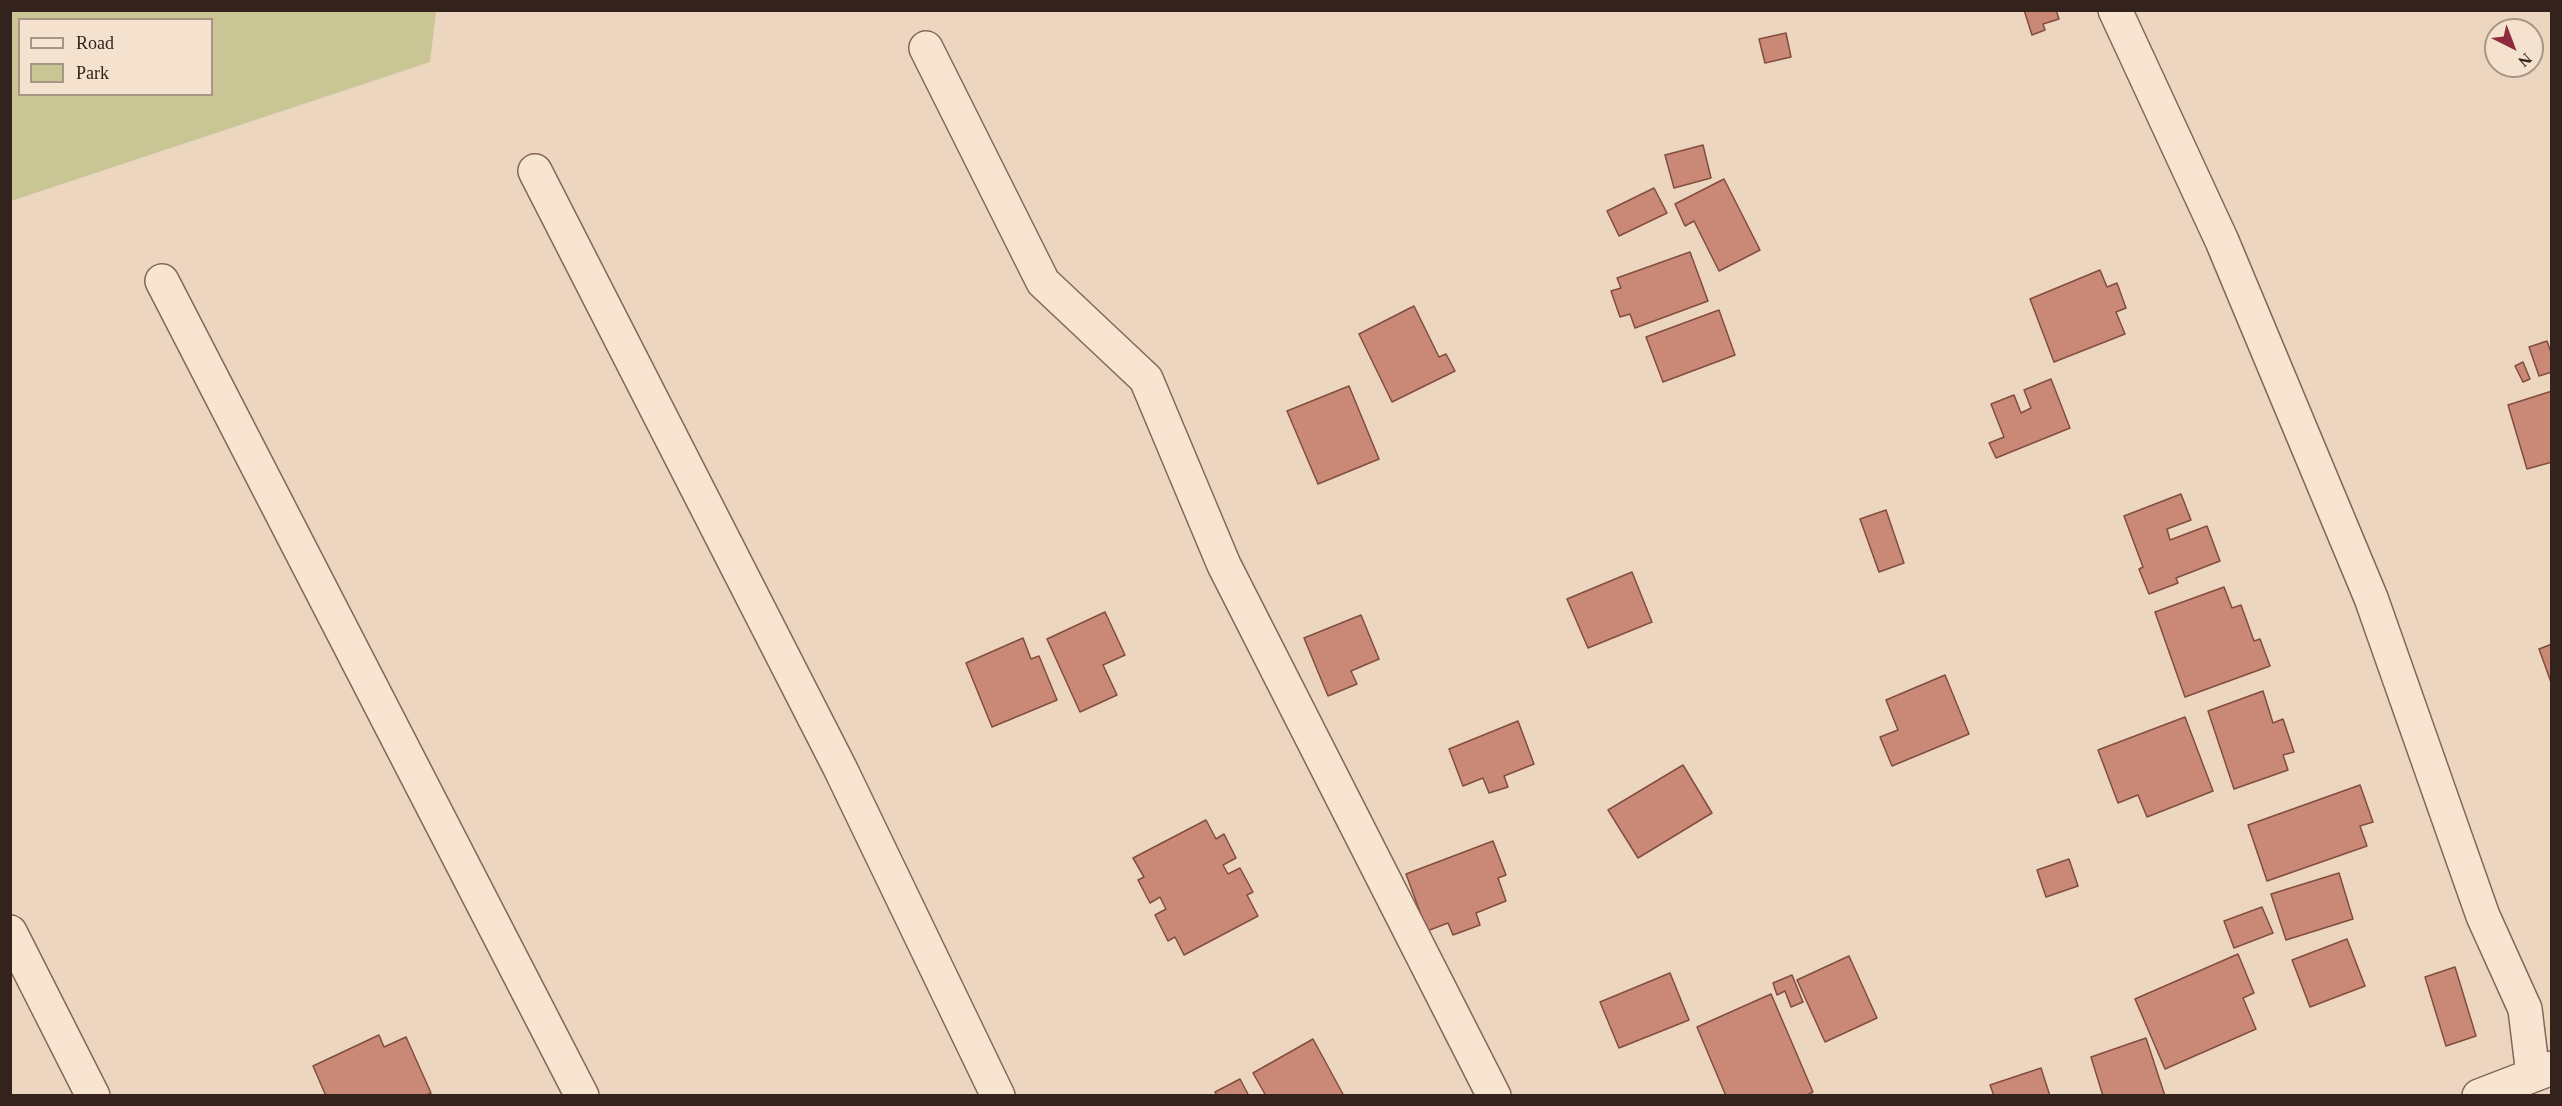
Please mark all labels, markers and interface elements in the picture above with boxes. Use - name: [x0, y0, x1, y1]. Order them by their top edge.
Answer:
- legend: [18, 18, 213, 96]
- north arrow: [2484, 18, 2544, 78]
- text: Road: [76, 33, 114, 53]
- text: N: [2515, 50, 2535, 70]
- text: Park: [76, 63, 109, 83]

